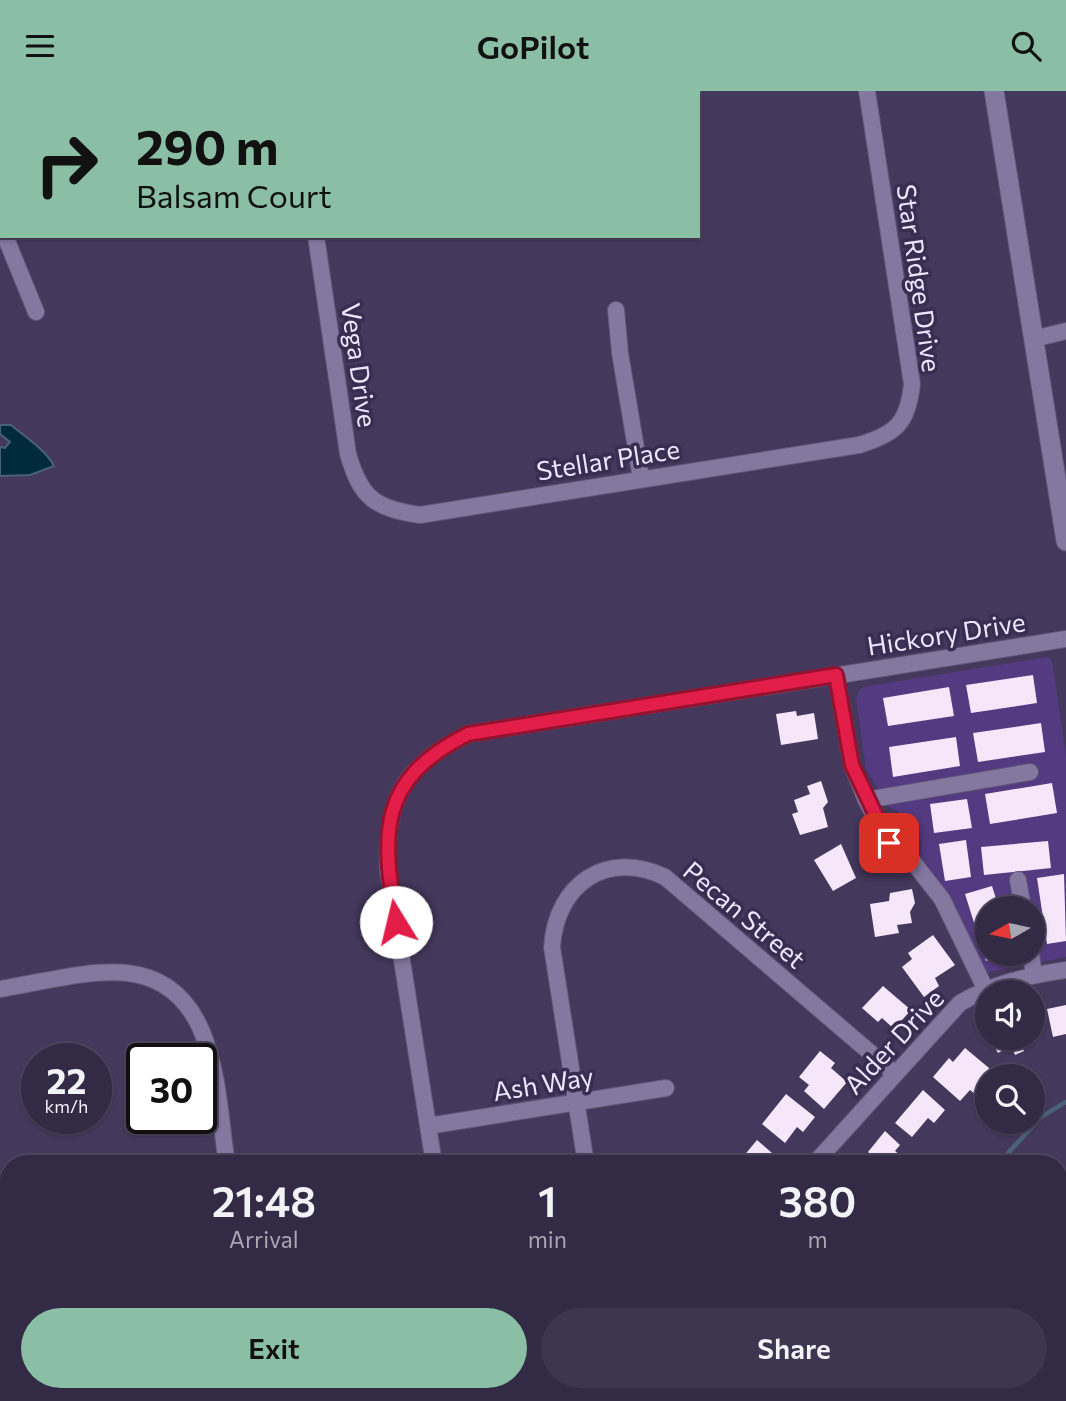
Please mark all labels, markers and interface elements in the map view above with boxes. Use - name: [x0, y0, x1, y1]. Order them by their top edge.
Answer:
- text: GoPilot: [477, 26, 589, 66]
- icon: menu: [21, 27, 59, 65]
- icon: search: [1007, 27, 1045, 65]
- text: 290 m: [136, 115, 278, 175]
- icon: right: [21, 119, 112, 210]
- text: Balsam Court: [136, 175, 332, 215]
- street label: Star Ridge Drive: [891, 182, 949, 374]
- street label: Vega Drive: [336, 301, 384, 429]
- street label: Stellar Place: [534, 432, 682, 486]
- street label: Hickory Drive: [865, 605, 1027, 661]
- pin: [859, 813, 919, 873]
- icon: arrive: [870, 824, 908, 862]
- street label: Pecan Street: [678, 854, 812, 974]
- position arrow: [359, 885, 433, 959]
- north arrow: [975, 896, 1045, 966]
- map controls: [975, 896, 1045, 1134]
- button: sound: [975, 980, 1045, 1050]
- street label: Alder Drive: [837, 982, 949, 1100]
- speed limit sign: 30: [126, 1043, 217, 1134]
- text: 22: [47, 1058, 86, 1101]
- street label: Ash Way: [490, 1060, 596, 1106]
- button: search: [975, 1064, 1045, 1134]
- text: km/h: [45, 1095, 88, 1117]
- text: 21:48: [212, 1174, 316, 1226]
- text: 1: [538, 1174, 557, 1226]
- text: 380: [779, 1174, 856, 1226]
- text: Arrival: [229, 1225, 299, 1253]
- text: min: [528, 1225, 567, 1253]
- text: m: [807, 1225, 827, 1253]
- button: Exit: [21, 1308, 527, 1388]
- button: Share: [541, 1308, 1047, 1388]

